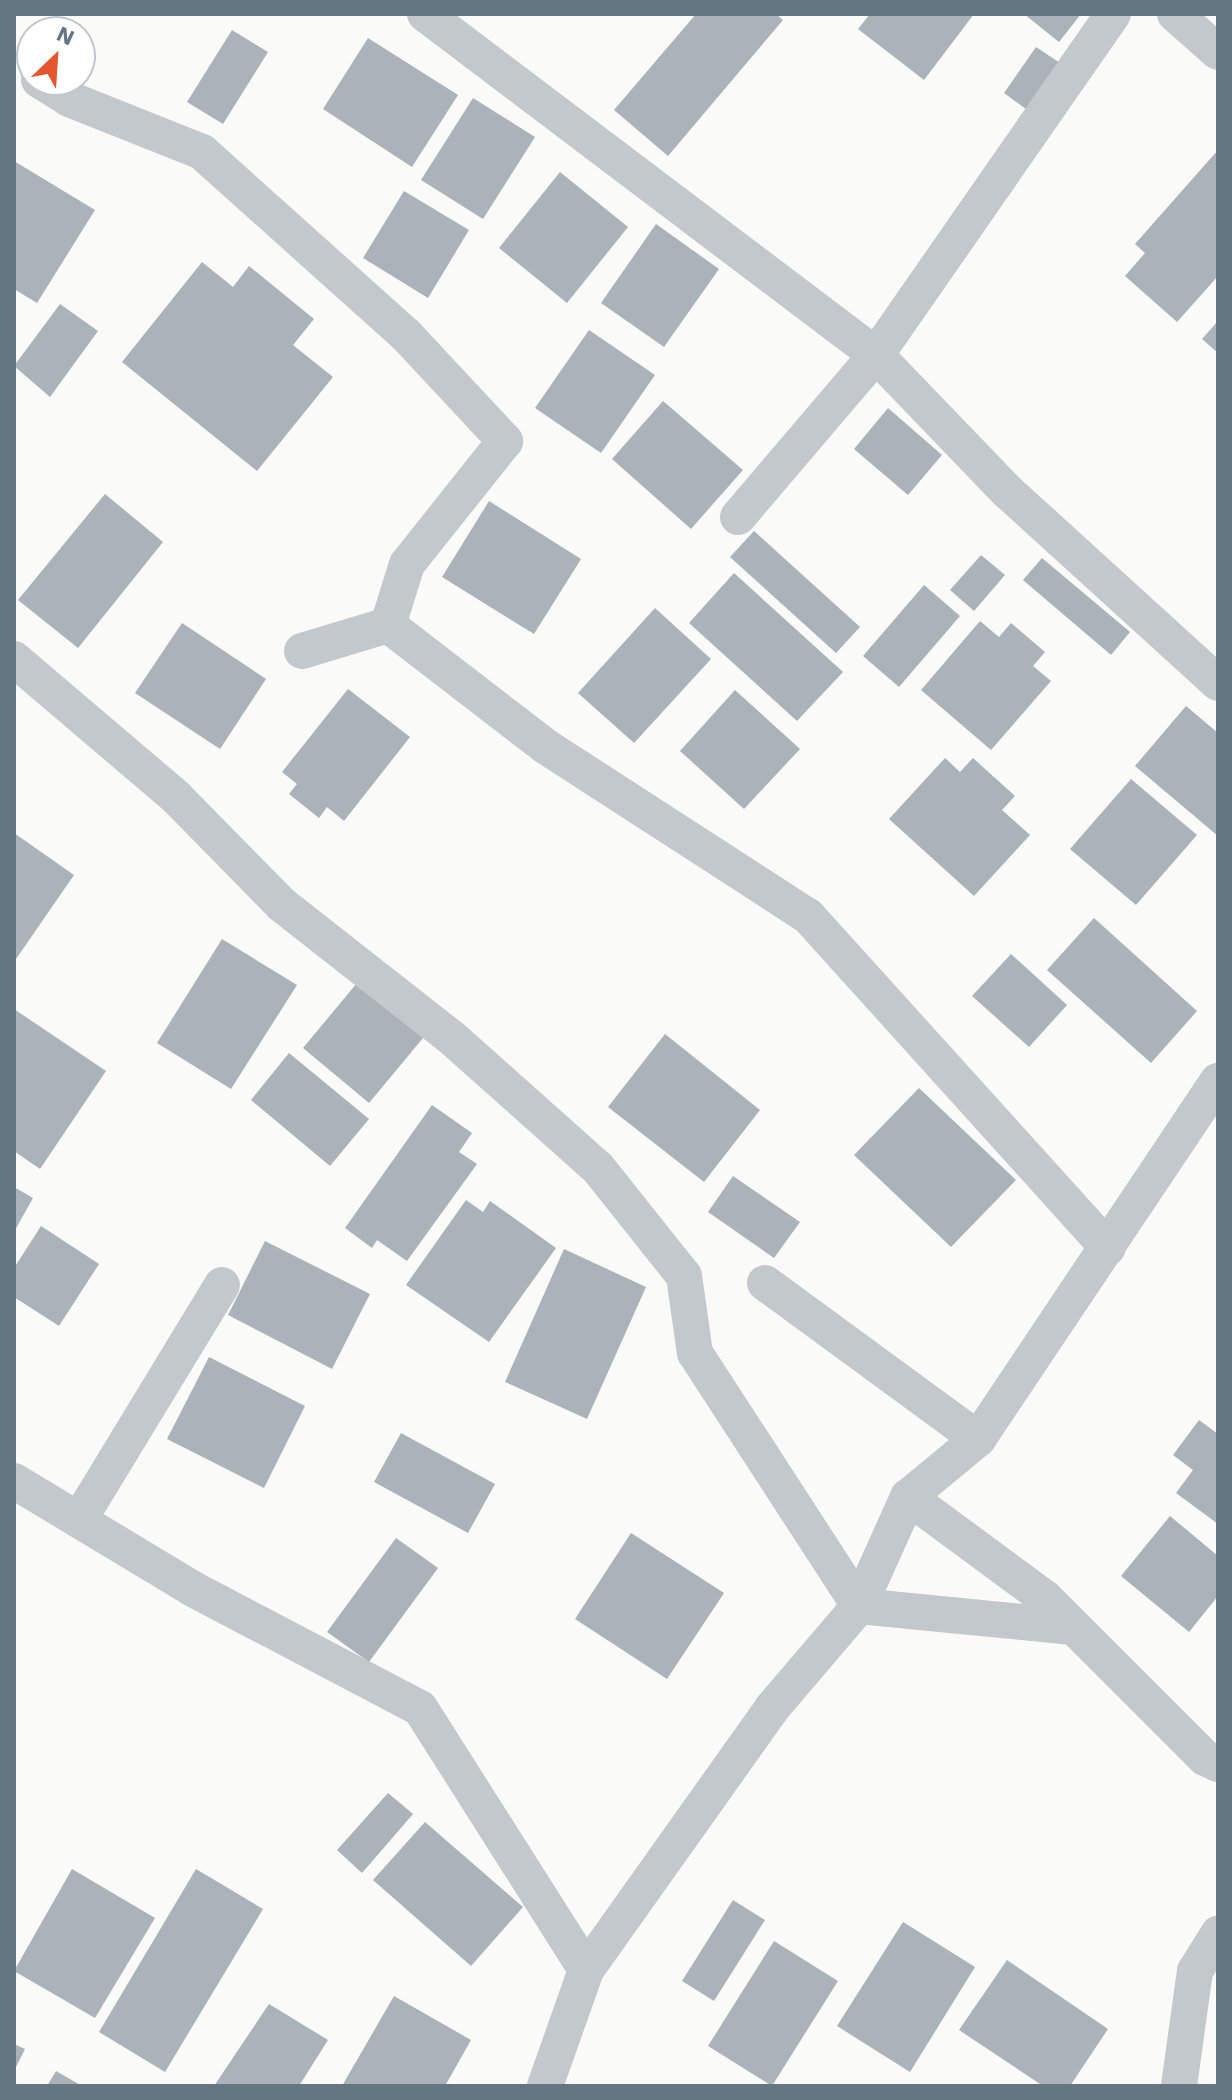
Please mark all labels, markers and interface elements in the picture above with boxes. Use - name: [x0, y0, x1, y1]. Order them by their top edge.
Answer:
- north arrow: [16, 16, 96, 96]
- text: N: [53, 21, 78, 50]

